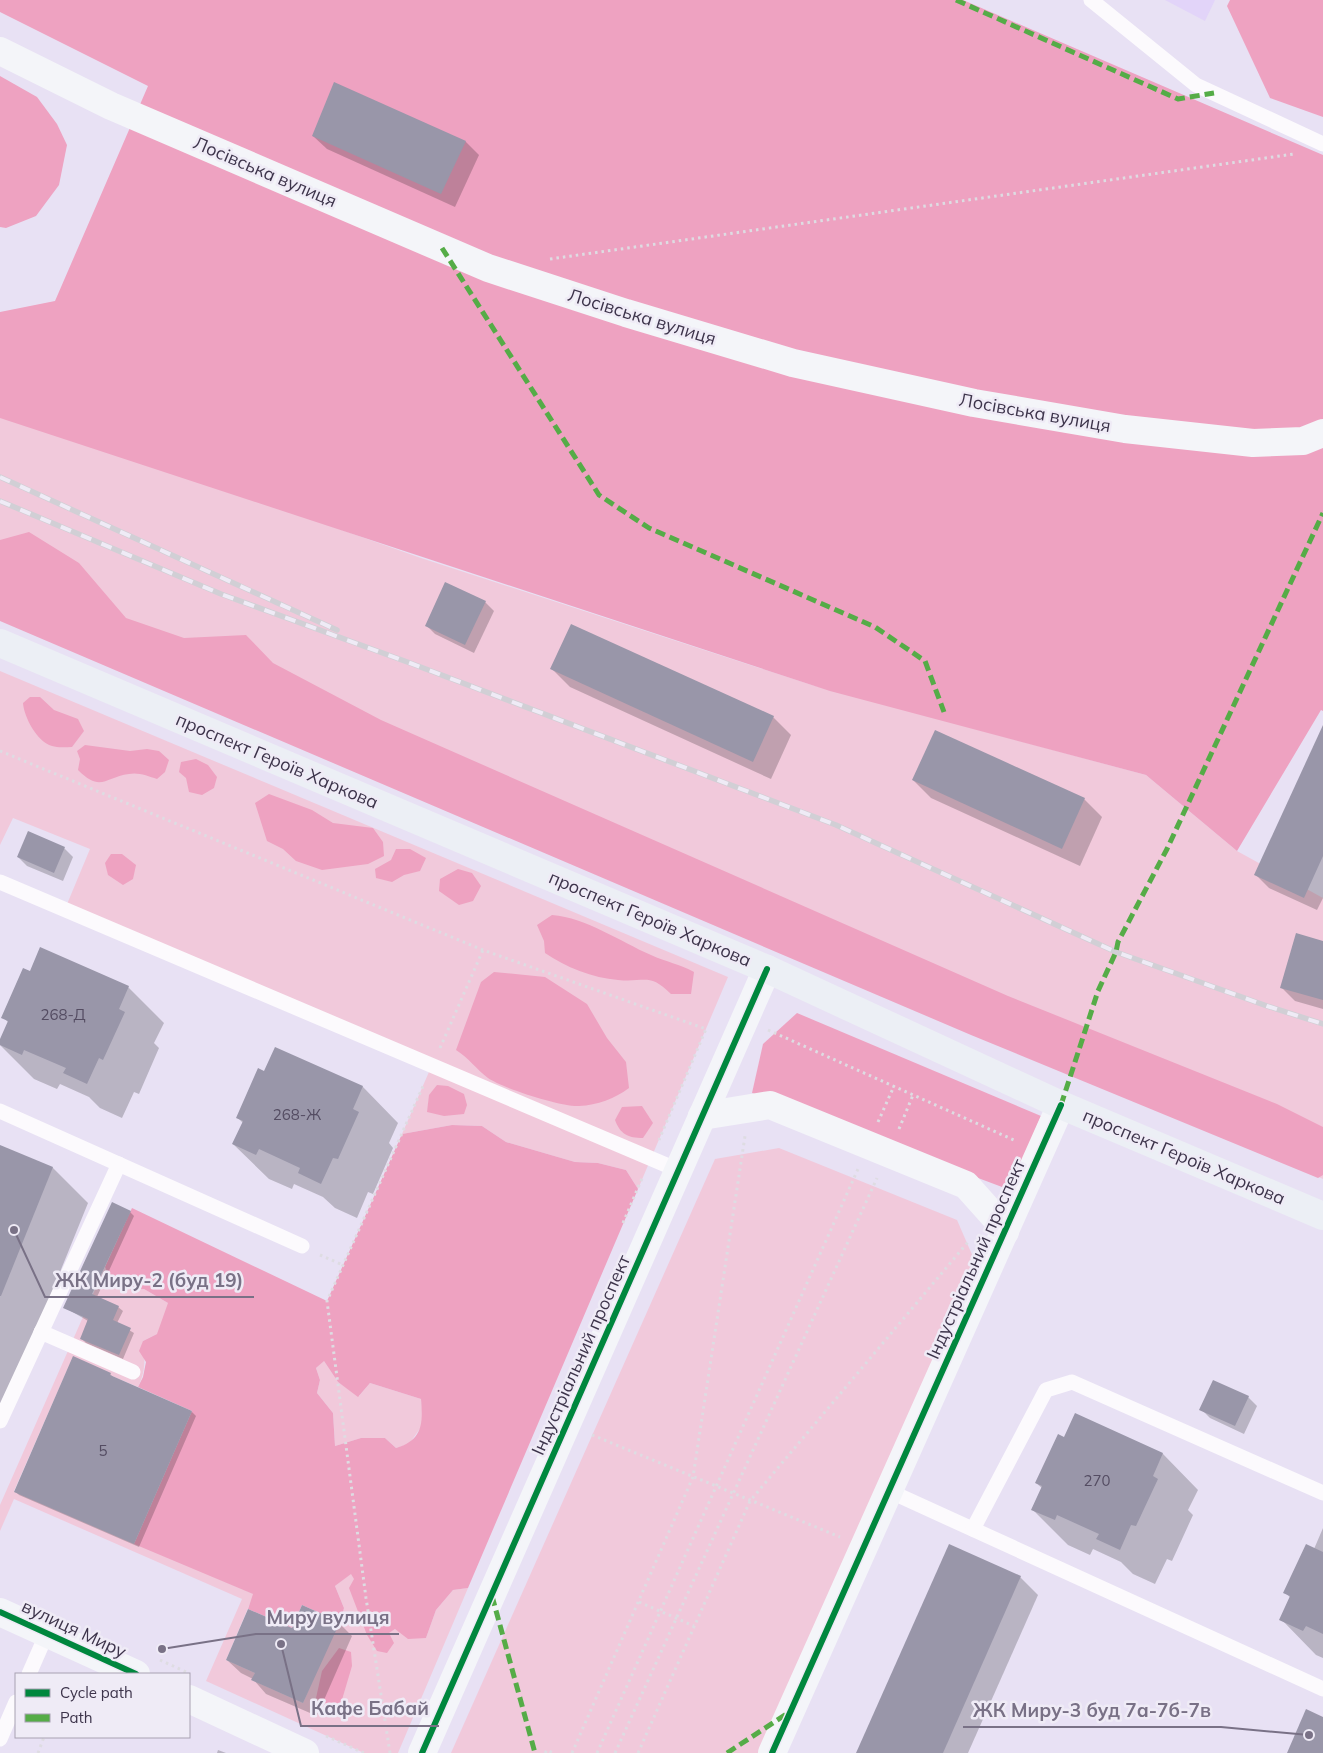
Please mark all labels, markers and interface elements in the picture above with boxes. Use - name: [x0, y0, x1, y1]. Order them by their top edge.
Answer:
- street label: Лосівська вулиця: [190, 131, 340, 212]
- street label: Лосівська вулиця: [565, 283, 719, 350]
- street label: Лосівська вулиця: [957, 388, 1113, 437]
- street label: проспект Героїв Харкова: [172, 707, 382, 814]
- street label: проспект Героїв Харкова: [545, 865, 755, 972]
- house number: 268-Д: [40, 1005, 86, 1024]
- street label: проспект Героїв Харкова: [1079, 1103, 1289, 1210]
- house number: 268-Ж: [273, 1105, 321, 1124]
- street label: Індустріальний проспект: [921, 1154, 1030, 1363]
- street label: Індустріальний проспект: [526, 1250, 635, 1459]
- callout: ЖК Миру-2 (буд 19): [45, 1263, 254, 1297]
- text: ЖК Миру-2 (буд 19): [55, 1268, 243, 1292]
- house number: 5: [98, 1441, 108, 1460]
- house number: 270: [1083, 1471, 1111, 1490]
- street label: вулиця Миру: [18, 1594, 130, 1663]
- callout: Миру вулиця: [256, 1600, 399, 1634]
- text: Миру вулиця: [266, 1605, 390, 1629]
- legend: [15, 1673, 190, 1738]
- text: Cycle path: [60, 1683, 133, 1702]
- callout: Кафе Бабай: [301, 1692, 439, 1726]
- callout: ЖК Миру-3 буд 7а-7б-7в: [963, 1693, 1221, 1727]
- text: Кафе Бабай: [311, 1696, 429, 1720]
- text: ЖК Миру-3 буд 7а-7б-7в: [973, 1698, 1211, 1722]
- text: Path: [60, 1708, 92, 1727]

